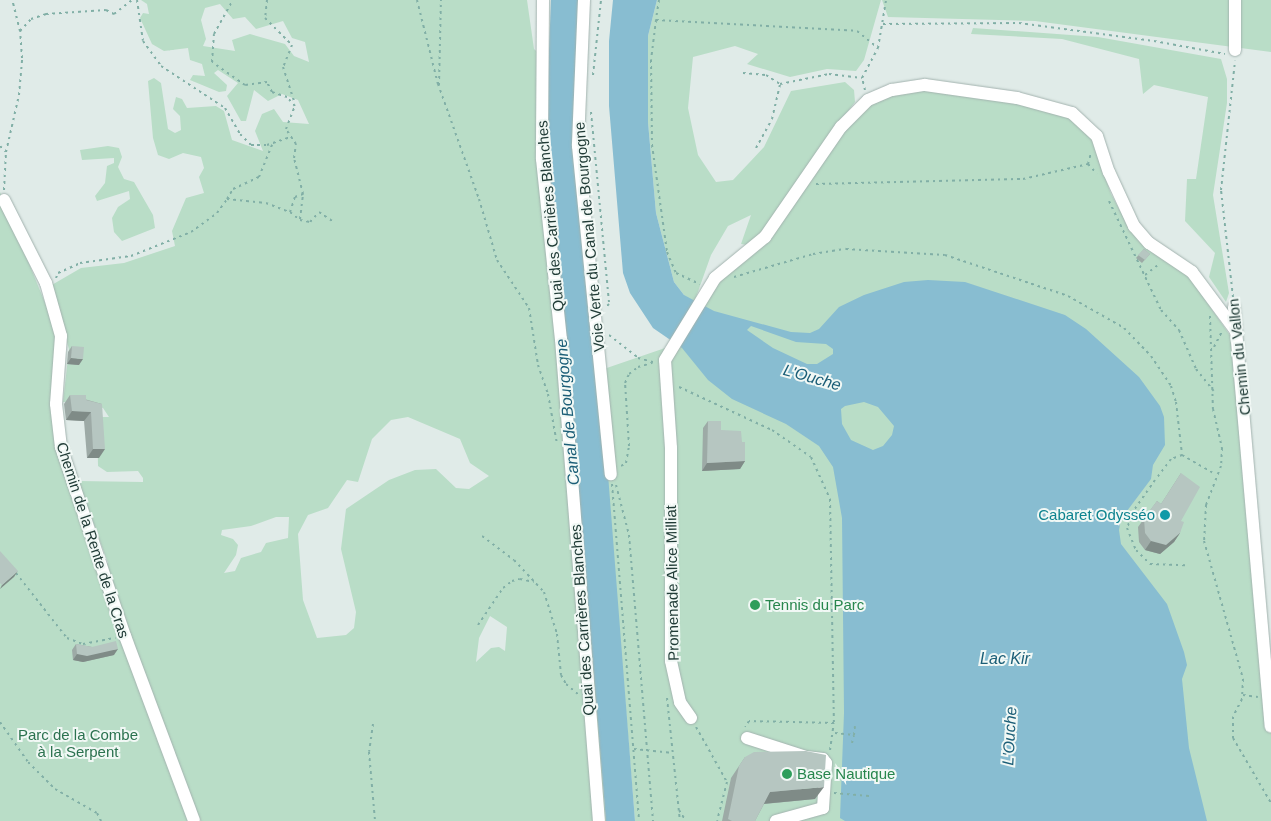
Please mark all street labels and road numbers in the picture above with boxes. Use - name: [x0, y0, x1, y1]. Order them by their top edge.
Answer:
- street label: Quai des Carrières Blanches: [533, 120, 567, 312]
- street label: Voie Verte du Canal de Bourgogne: [570, 121, 608, 353]
- street label: Chemin du Vallon: [1224, 298, 1254, 416]
- street label: Chemin de la Rente de la Cras: [53, 440, 133, 640]
- street label: Promenade Alice Milliat: [662, 504, 682, 662]
- street label: Quai des Carrières Blanches: [566, 524, 598, 716]

